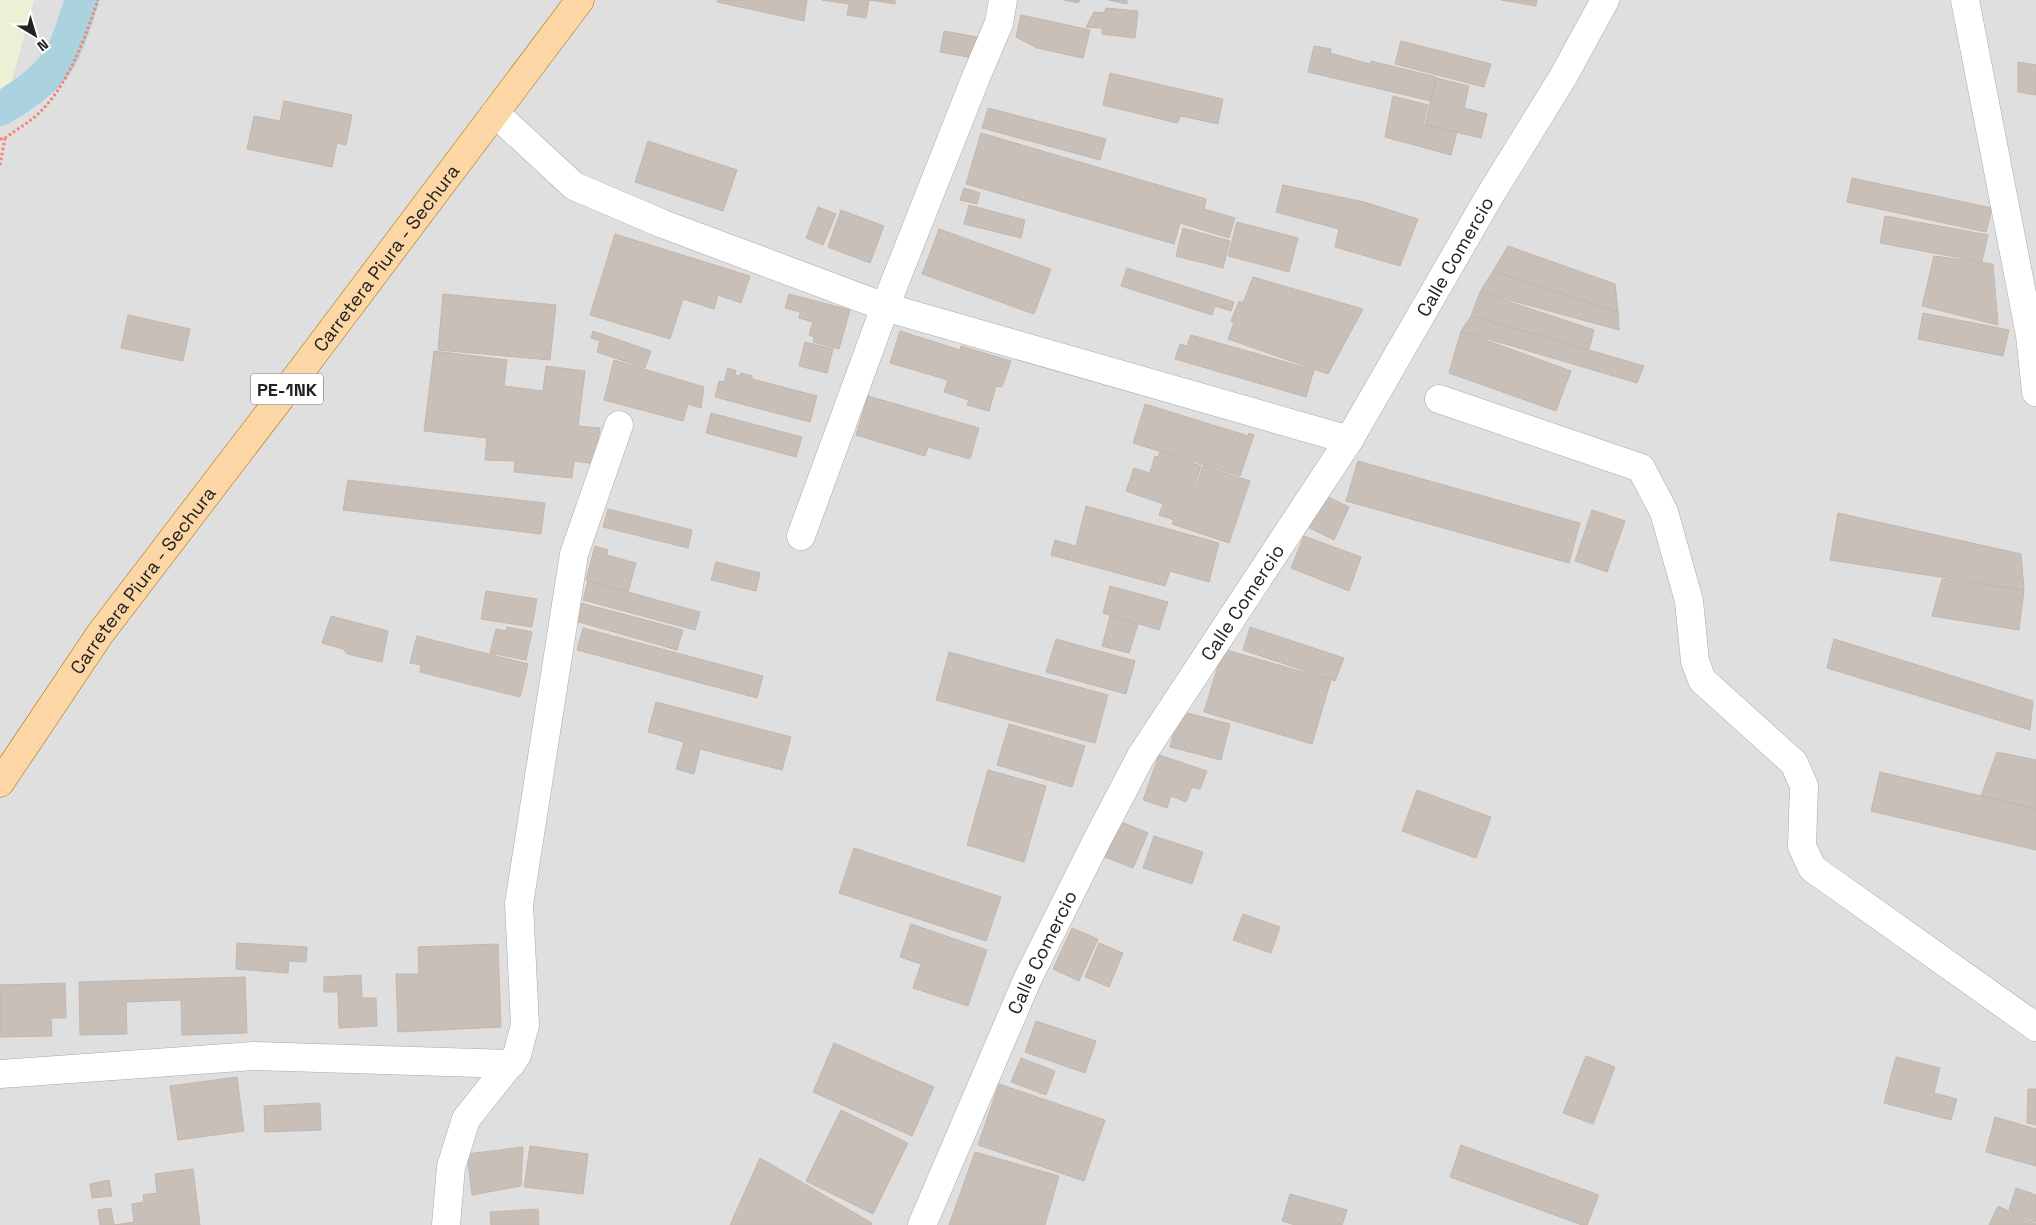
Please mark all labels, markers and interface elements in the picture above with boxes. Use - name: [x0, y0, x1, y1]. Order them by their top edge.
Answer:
- north arrow: [10, 10, 60, 60]
- text: N: [34, 35, 52, 55]
- street label: Carretera Piura - Sechura: [307, 159, 465, 357]
- street label: Calle Comercio: [1410, 192, 1499, 321]
- road number: PE-1NK: [251, 374, 323, 404]
- street label: Carretera Piura - Sechura: [64, 481, 221, 679]
- street label: Calle Comercio: [1195, 539, 1290, 665]
- street label: Calle Comercio: [1001, 886, 1082, 1018]

